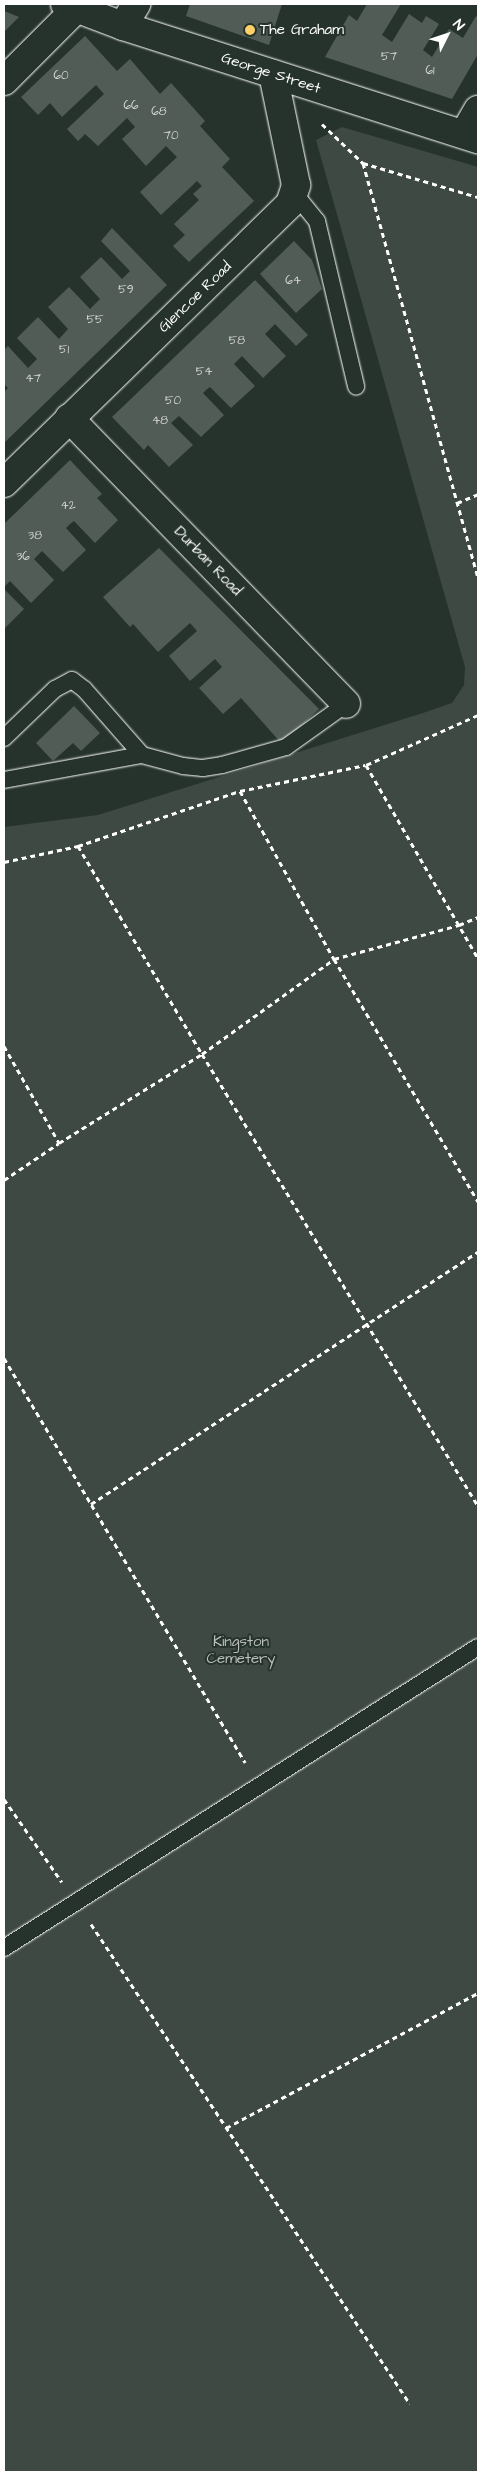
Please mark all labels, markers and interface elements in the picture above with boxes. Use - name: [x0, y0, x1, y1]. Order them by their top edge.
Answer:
- north arrow: [422, 10, 472, 60]
- text: N: [448, 15, 469, 35]
- place label: The Graham: [260, 21, 344, 39]
- marker: The Graham: [244, 24, 256, 36]
- street label: George Street: [219, 48, 323, 98]
- house number: 57: [381, 50, 397, 64]
- house number: 61: [425, 64, 435, 78]
- house number: 60: [53, 69, 69, 83]
- house number: 66: [123, 99, 139, 113]
- house number: 68: [151, 105, 167, 119]
- house number: 70: [164, 129, 178, 143]
- street label: Glencoe Road: [155, 258, 235, 336]
- house number: 64: [285, 274, 301, 288]
- house number: 59: [118, 283, 134, 297]
- house number: 55: [87, 313, 103, 327]
- house number: 58: [229, 334, 245, 348]
- house number: 51: [59, 343, 69, 357]
- house number: 54: [196, 365, 212, 379]
- house number: 47: [25, 372, 41, 386]
- house number: 50: [165, 394, 181, 408]
- house number: 48: [152, 414, 168, 428]
- house number: 42: [60, 499, 76, 513]
- street label: Durban Road: [170, 523, 246, 599]
- house number: 38: [28, 529, 42, 543]
- house number: 36: [16, 550, 30, 564]
- park label: Kingston Cemetery: [206, 1632, 276, 1667]

